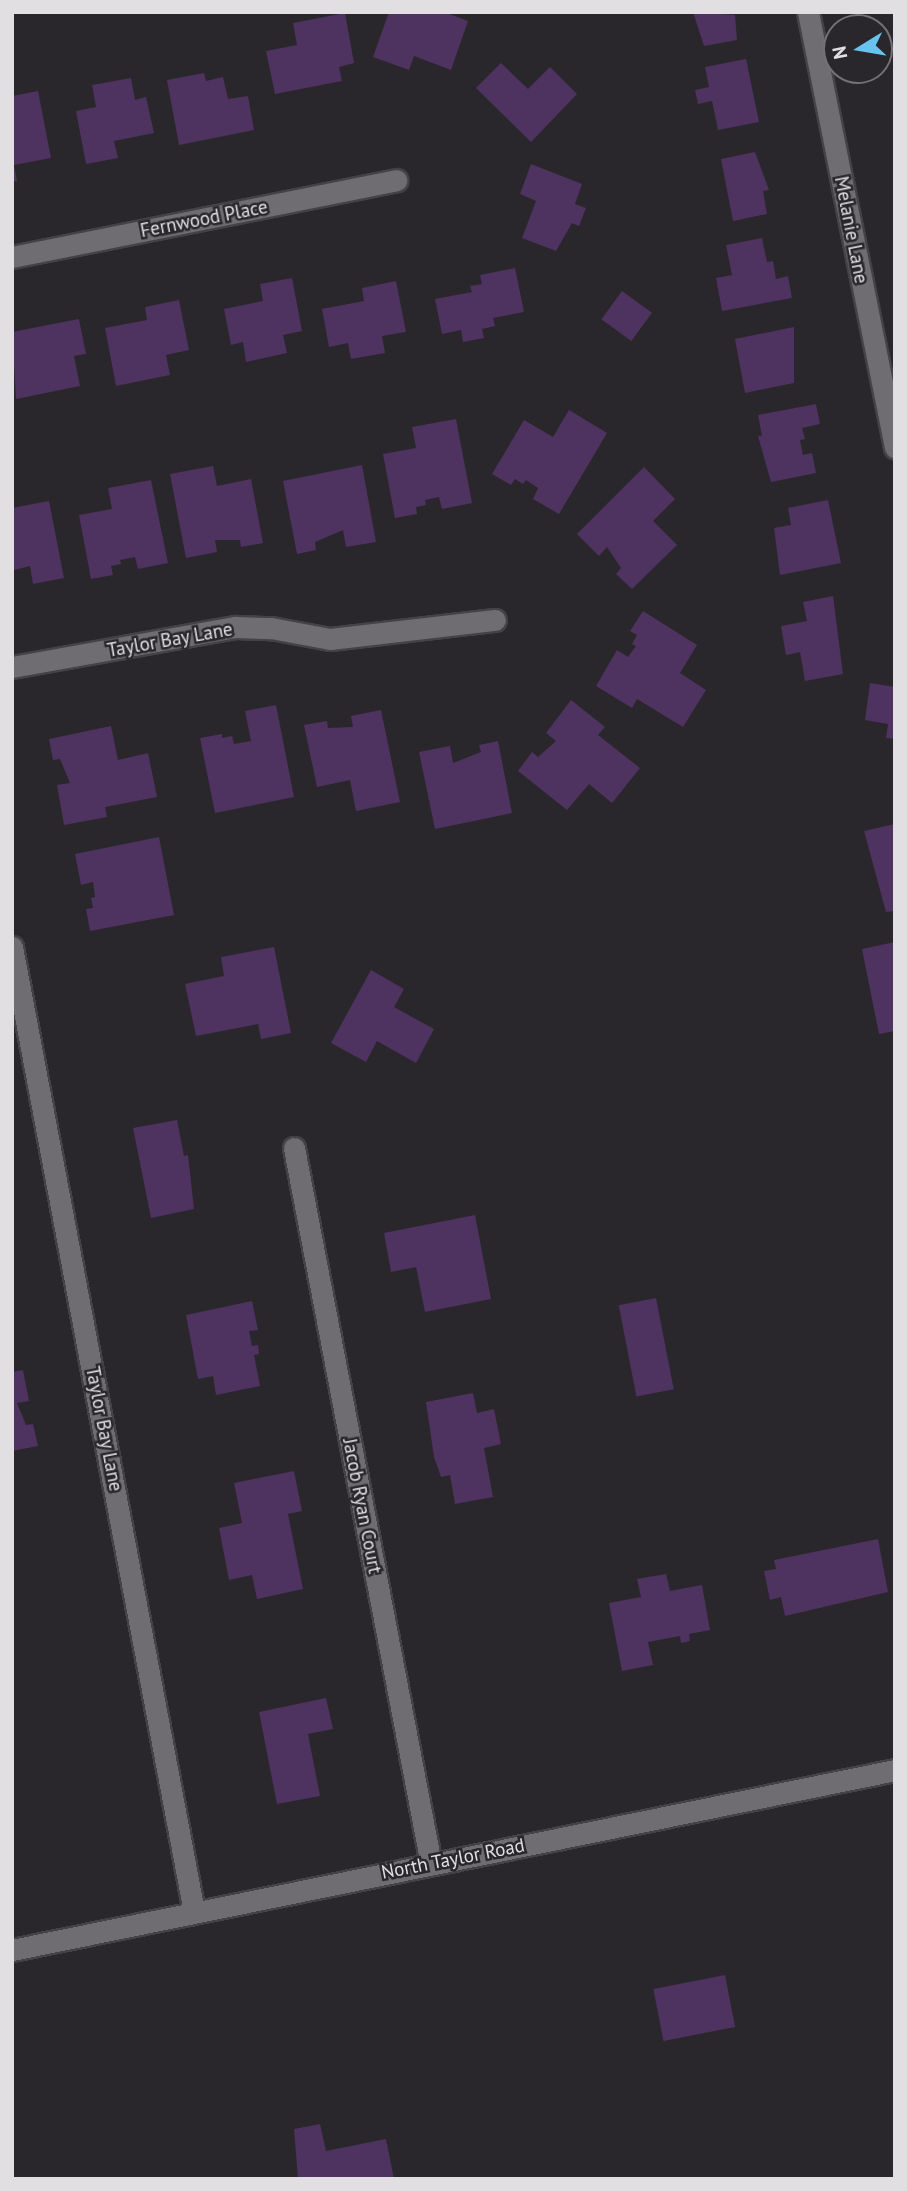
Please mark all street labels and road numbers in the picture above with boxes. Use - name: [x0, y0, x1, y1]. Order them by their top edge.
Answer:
- street label: Melanie Lane: [829, 174, 873, 286]
- street label: Fernwood Place: [138, 195, 270, 243]
- street label: Taylor Bay Lane: [105, 618, 235, 662]
- street label: Taylor Bay Lane: [81, 1364, 127, 1494]
- street label: Jacob Ryan Court: [338, 1437, 386, 1575]
- street label: North Taylor Road: [379, 1834, 527, 1884]

